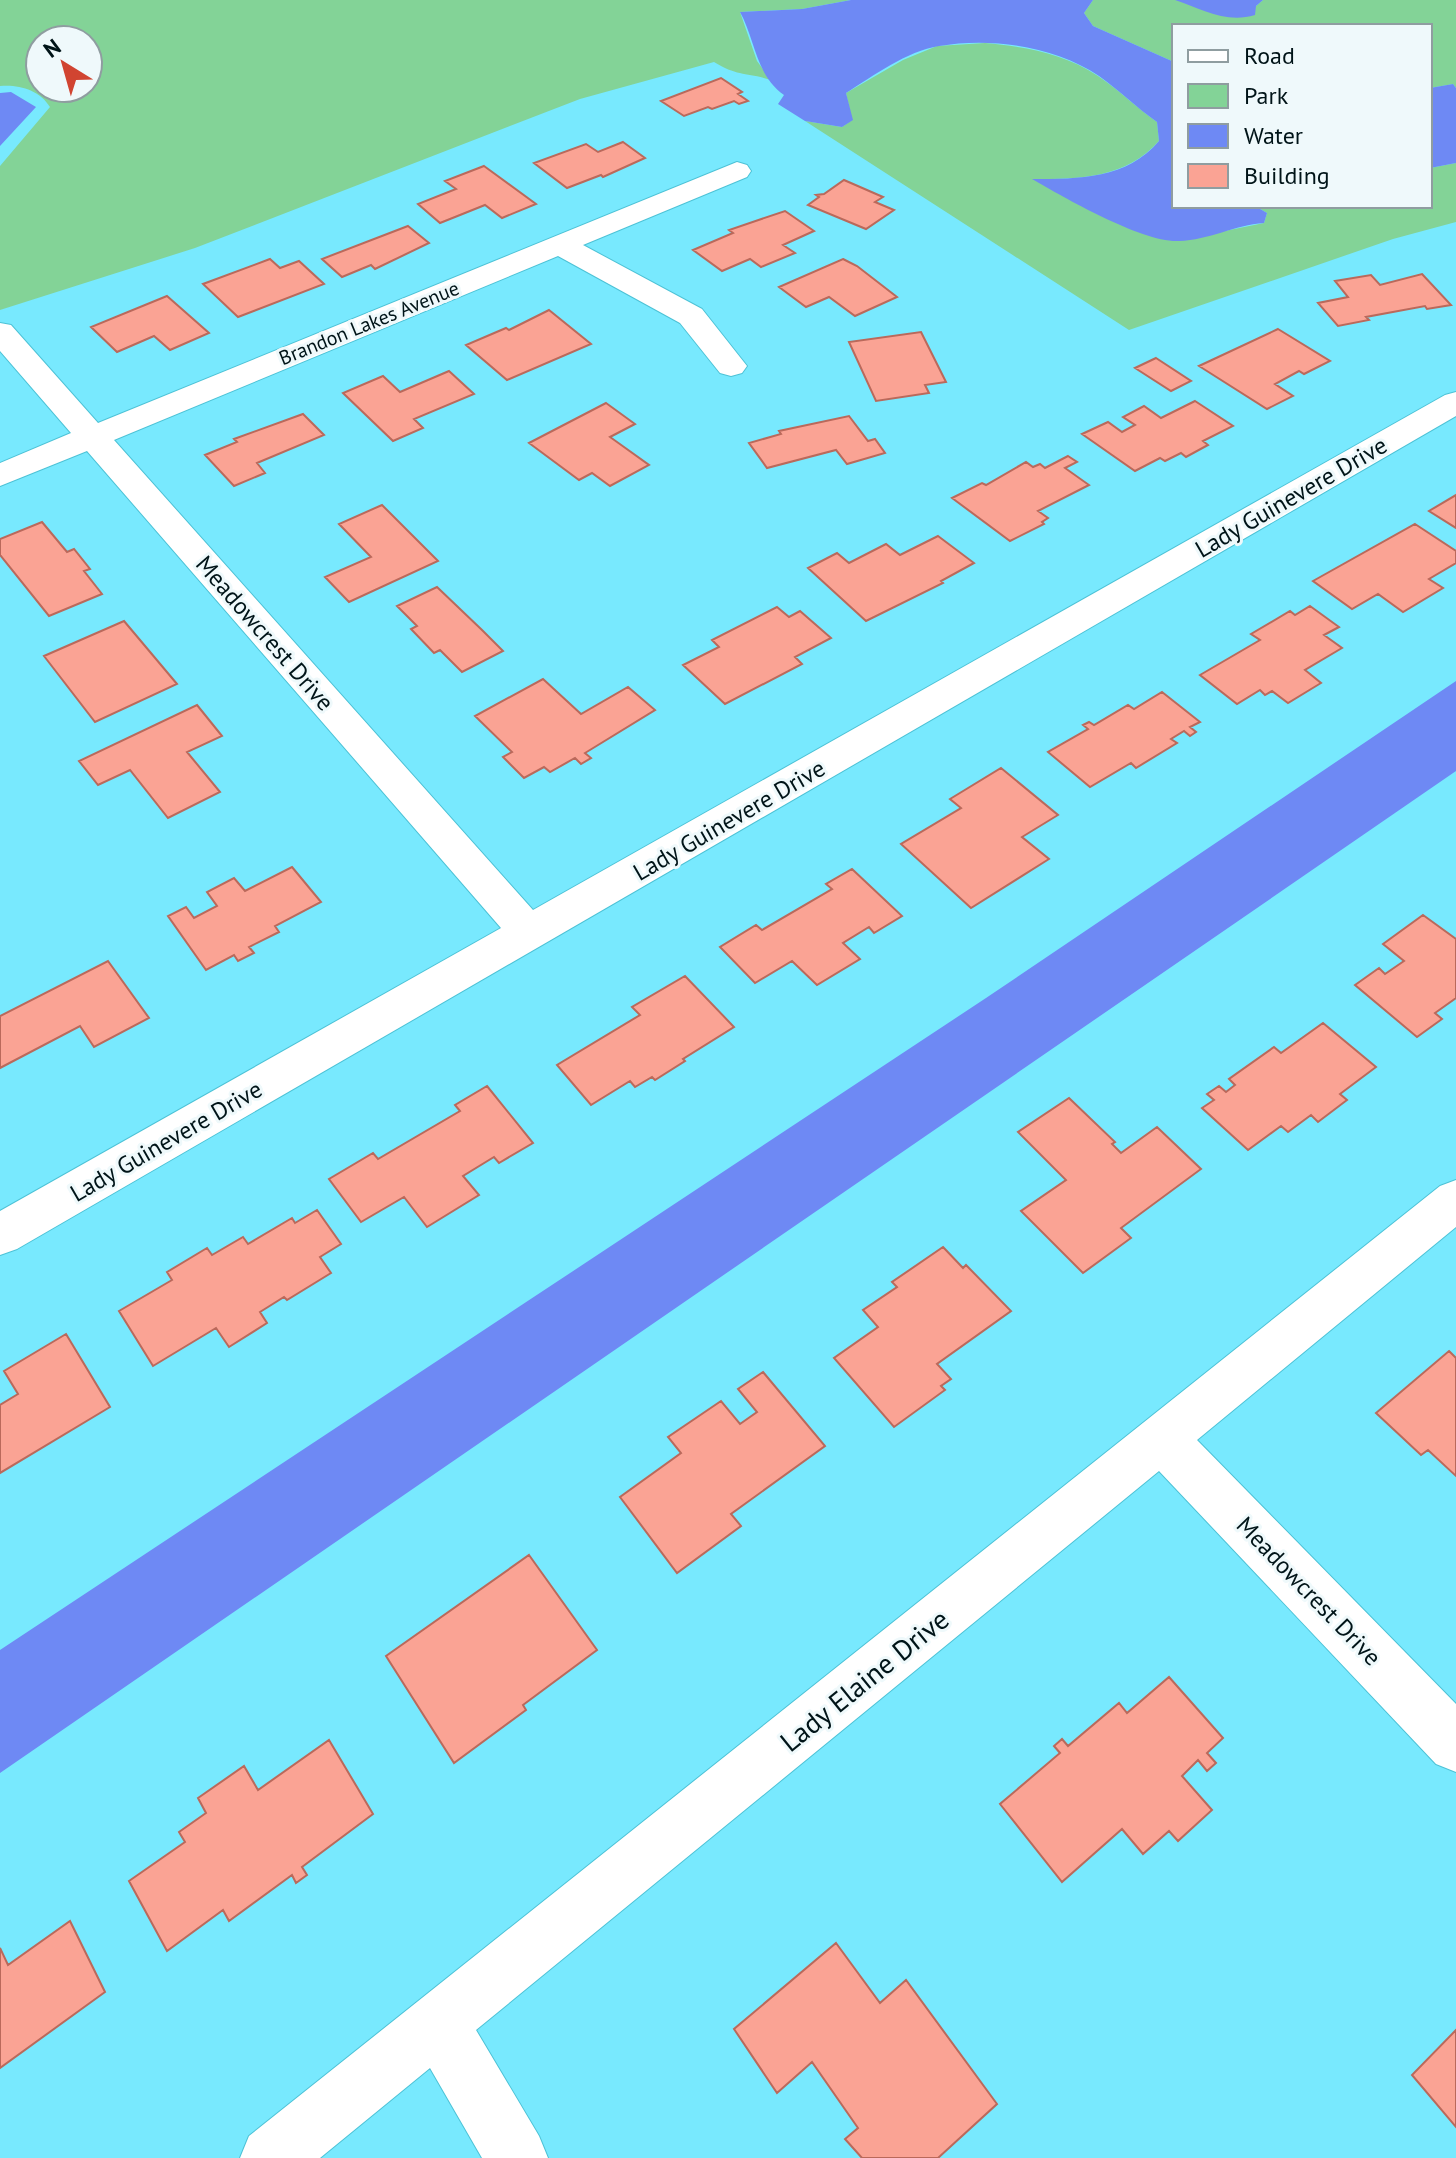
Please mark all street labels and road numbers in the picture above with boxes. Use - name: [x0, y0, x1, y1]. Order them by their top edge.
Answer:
- street label: Brandon Lakes Avenue: [275, 275, 463, 371]
- street label: Lady Guinevere Drive: [1190, 429, 1392, 565]
- street label: Meadowcrest Drive: [189, 549, 341, 717]
- street label: Lady Guinevere Drive: [628, 752, 830, 888]
- street label: Lady Guinevere Drive: [65, 1073, 267, 1209]
- street label: Meadowcrest Drive: [1230, 1510, 1388, 1672]
- street label: Lady Elaine Drive: [772, 1601, 956, 1759]

